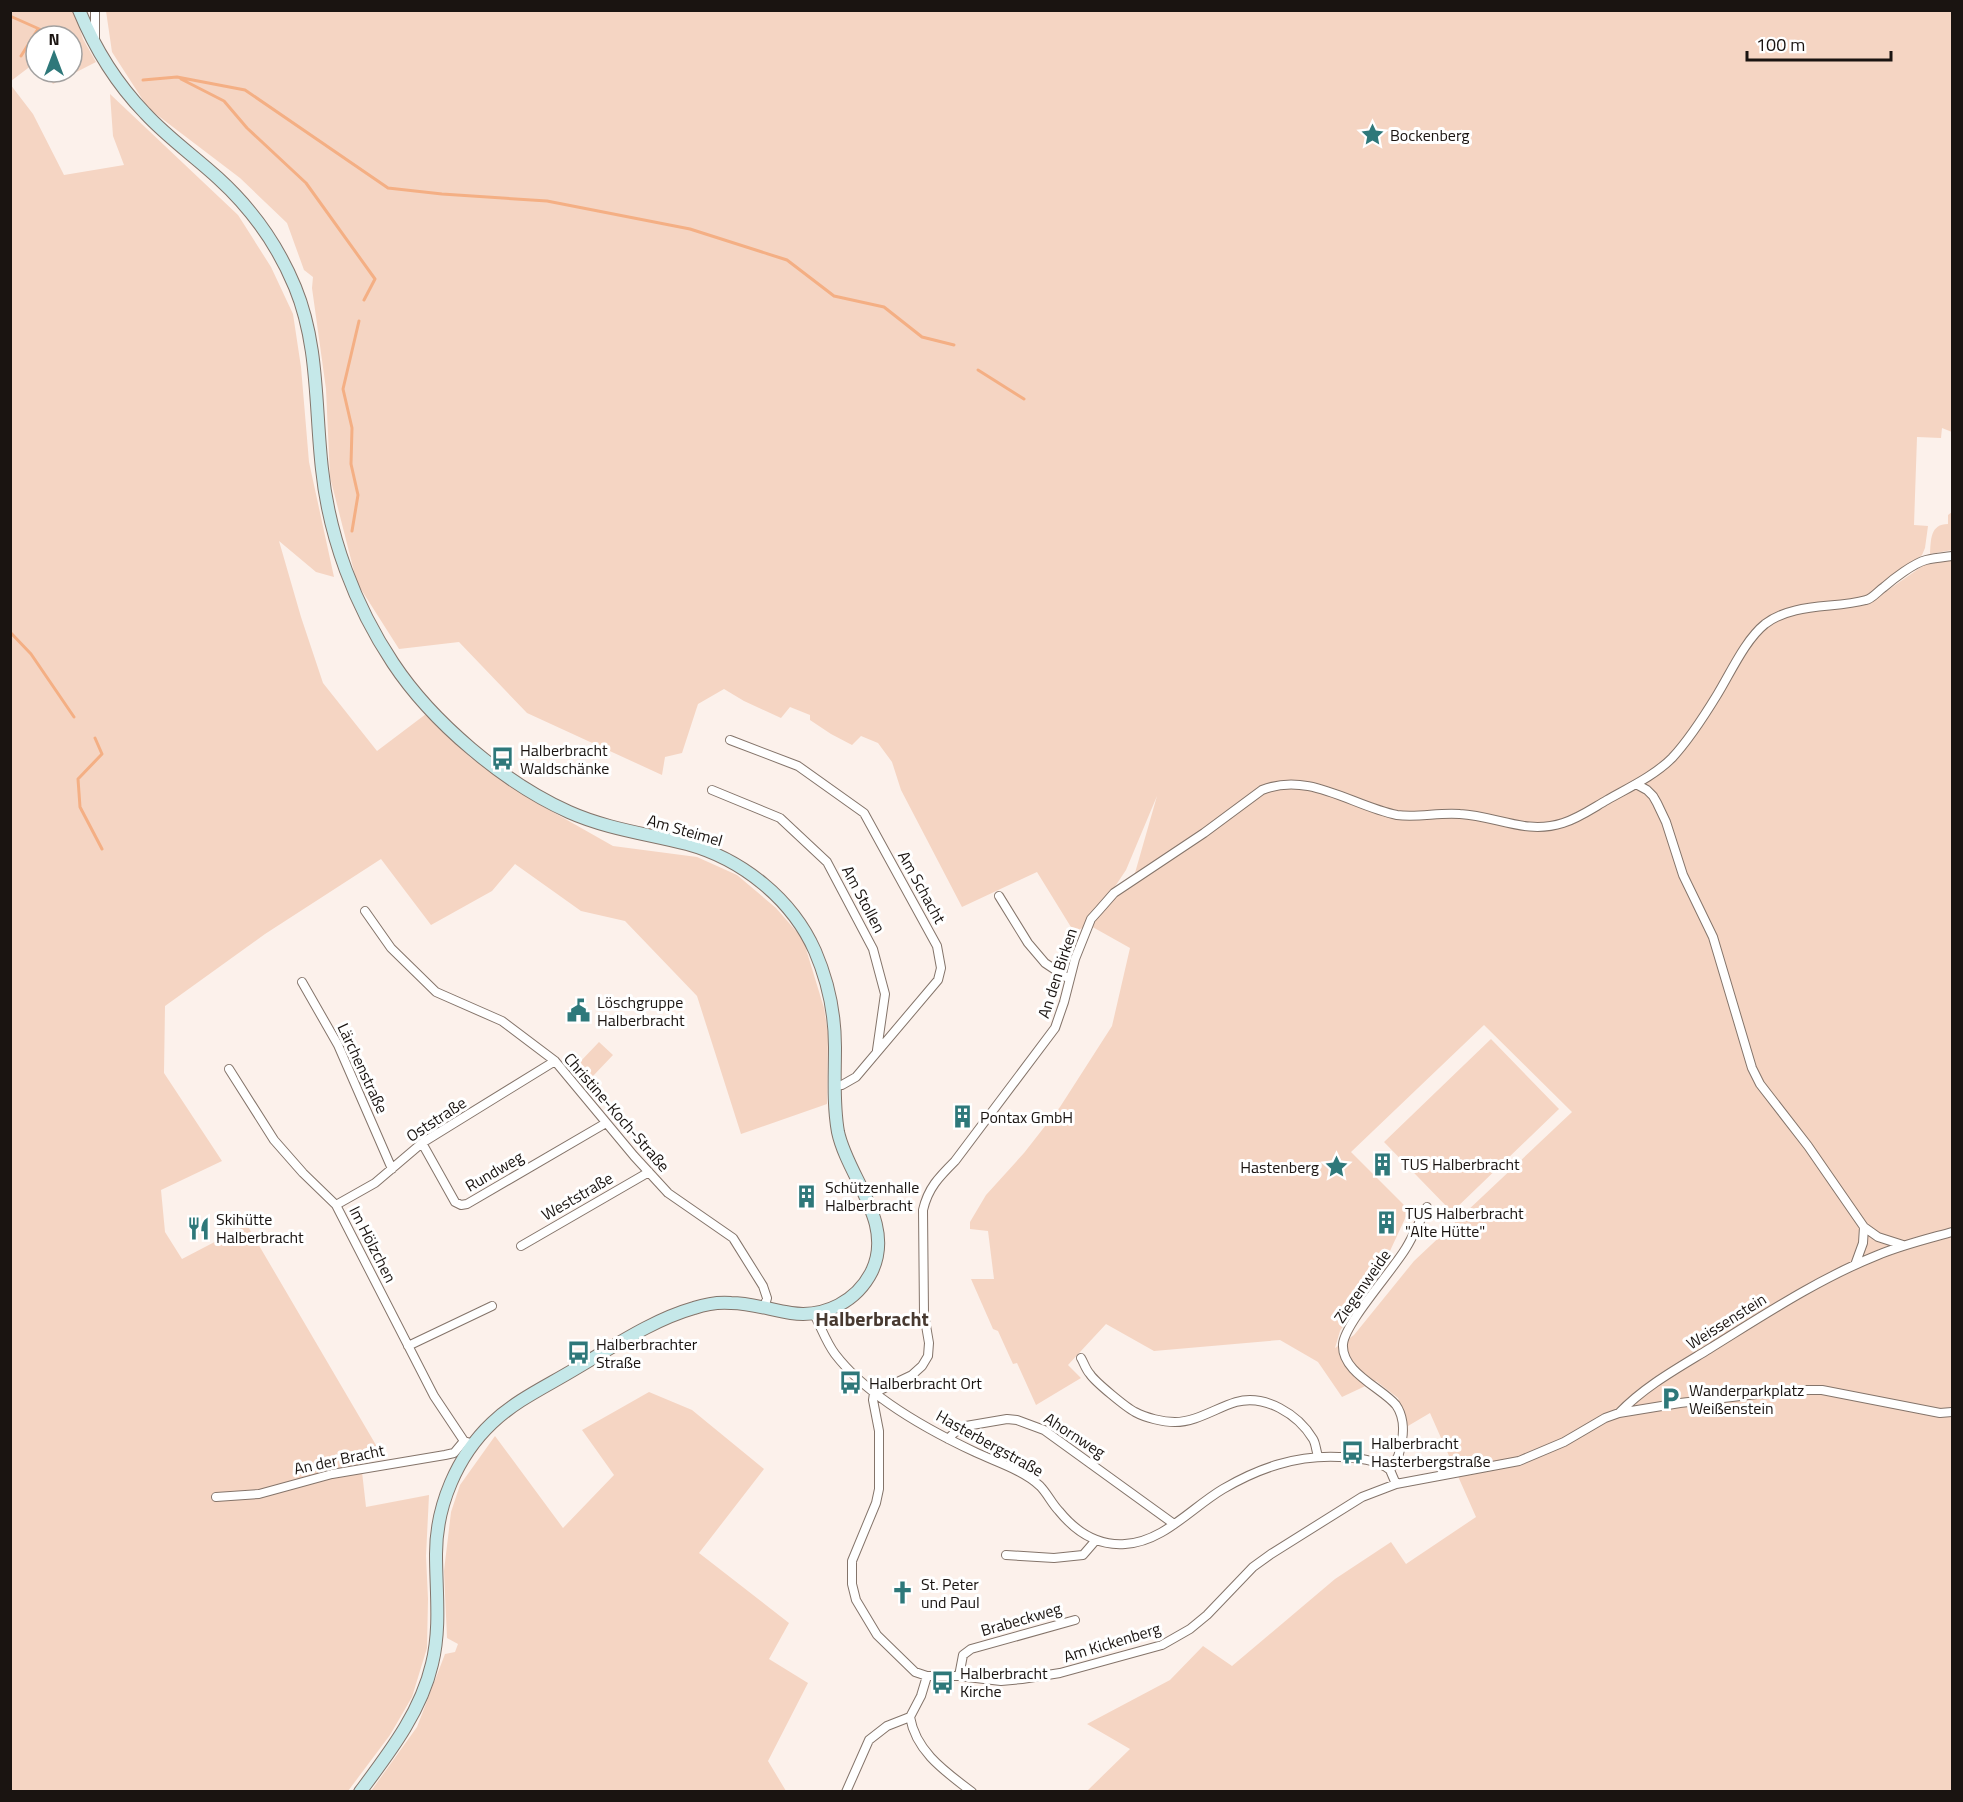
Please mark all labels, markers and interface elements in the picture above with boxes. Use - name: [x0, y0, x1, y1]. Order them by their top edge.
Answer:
- north arrow: [24, 24, 84, 84]
- scale bar: [1747, 24, 1891, 62]
- text: N: [48, 27, 60, 51]
- text: 100 m: [1756, 31, 1805, 58]
- place icon: Bockenberg: [1359, 122, 1385, 148]
- place label: Bockenberg: [1390, 123, 1470, 147]
- place label: Halberbracht Waldschänke: [520, 738, 609, 780]
- bus stop icon: Halberbracht Waldschänke: [489, 746, 515, 772]
- street label: Am Steimel: [645, 808, 725, 852]
- street label: Am Schacht: [892, 846, 952, 928]
- street label: Am Stollen: [836, 861, 892, 937]
- street label: An den Birken: [1031, 925, 1083, 1021]
- place label: Löschgruppe Halberbracht: [597, 990, 685, 1032]
- public building icon: Löschgruppe Halberbracht: [566, 998, 592, 1024]
- street label: Lärchenstraße: [332, 1019, 394, 1117]
- street label: Christine-Koch-Straße: [558, 1047, 676, 1177]
- street label: Oststraße: [401, 1091, 471, 1147]
- building icon: Pontax GmbH: [949, 1104, 975, 1130]
- place label: Pontax GmbH: [980, 1105, 1073, 1129]
- street label: Rundweg: [460, 1145, 528, 1197]
- building icon: TUS Halberbracht: [1370, 1151, 1396, 1177]
- place label: TUS Halberbracht: [1401, 1152, 1520, 1176]
- place icon: Hastenberg: [1324, 1154, 1350, 1180]
- place label: Hastenberg: [1240, 1155, 1319, 1179]
- street label: Weststraße: [537, 1166, 617, 1226]
- place label: Schützenhalle Halberbracht: [825, 1175, 919, 1217]
- building icon: Schützenhalle Halberbracht: [794, 1183, 820, 1209]
- street label: Im Hölzchen: [343, 1201, 403, 1287]
- place label: TUS Halberbracht "Alte Hütte": [1405, 1201, 1524, 1243]
- place label: Skihütte Halberbracht: [216, 1207, 304, 1249]
- building icon: TUS Halberbracht "Alte Hütte": [1374, 1209, 1400, 1235]
- restaurant icon: Skihütte Halberbracht: [185, 1215, 211, 1241]
- street label: Ziegenweide: [1328, 1244, 1396, 1328]
- street label: Weissenstein: [1681, 1287, 1771, 1355]
- district label: Halberbracht: [815, 1303, 929, 1334]
- place label: Halberbrachter Straße: [596, 1332, 698, 1374]
- bus stop icon: Halberbrachter Straße: [565, 1340, 591, 1366]
- bus stop icon: Halberbracht Ort: [838, 1370, 864, 1396]
- place label: Halberbracht Ort: [869, 1371, 982, 1395]
- place label: Wanderparkplatz Weißenstein: [1689, 1378, 1804, 1420]
- parking icon: Wanderparkplatz Weißenstein: [1658, 1386, 1684, 1412]
- street label: Hasterbergstraße: [932, 1404, 1048, 1482]
- street label: Ahornweg: [1040, 1406, 1110, 1464]
- place label: Halberbracht Hasterbergstraße: [1371, 1431, 1491, 1473]
- street label: An der Bracht: [292, 1438, 387, 1480]
- bus stop icon: Halberbracht Hasterbergstraße: [1340, 1439, 1366, 1465]
- place label: St. Peter und Paul: [921, 1572, 980, 1614]
- church icon: St. Peter und Paul: [890, 1580, 916, 1606]
- street label: Brabeckweg: [978, 1596, 1064, 1642]
- street label: Am Kickenberg: [1061, 1616, 1163, 1668]
- place label: Halberbracht Kirche: [960, 1661, 1048, 1703]
- bus stop icon: Halberbracht Kirche: [929, 1669, 955, 1695]

